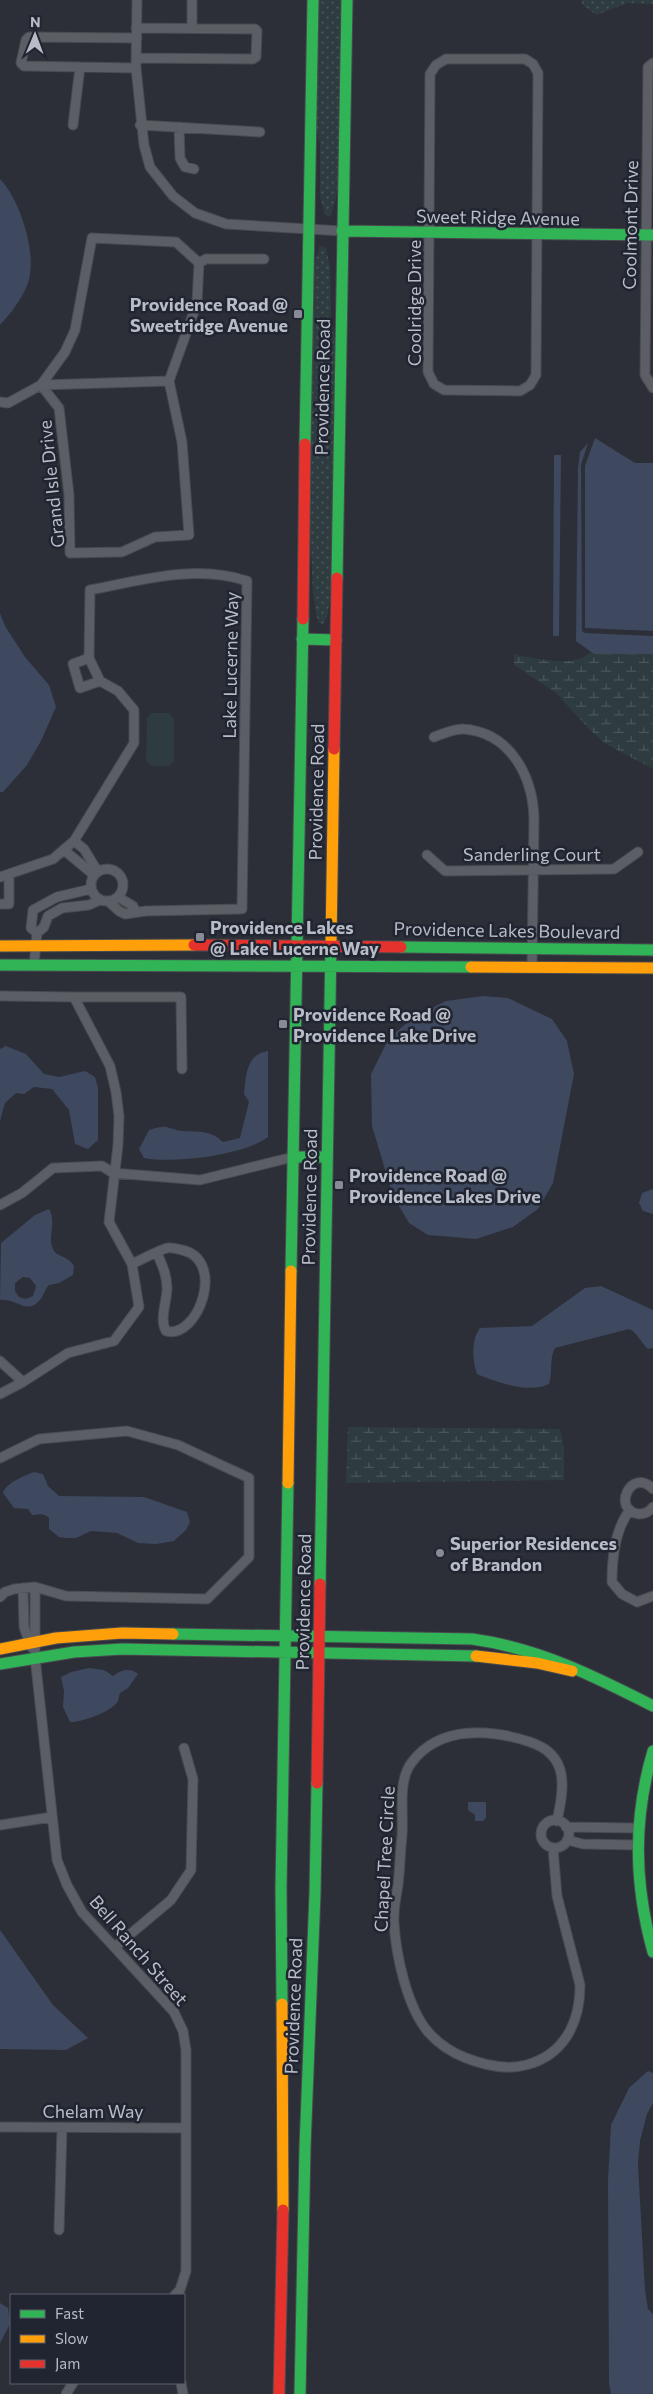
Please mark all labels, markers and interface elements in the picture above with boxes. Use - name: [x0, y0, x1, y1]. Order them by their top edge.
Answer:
- north arrow: [10, 10, 60, 60]
- text: N: [30, 13, 41, 30]
- street label: Coolmont Drive: [618, 160, 642, 290]
- street label: Sweet Ridge Avenue: [416, 205, 580, 229]
- street label: Coolridge Drive: [403, 240, 425, 366]
- place label: Providence Road @ Sweetridge Avenue: [130, 293, 288, 336]
- marker: Providence Road @ Sweetridge Avenue: [292, 308, 304, 320]
- street label: Providence Road: [310, 319, 334, 455]
- street label: Grand Isle Drive: [33, 419, 69, 549]
- street label: Lake Lucerne Way: [218, 591, 242, 739]
- street label: Providence Road: [304, 724, 328, 860]
- street label: Sanderling Court: [463, 843, 601, 865]
- place label: Providence Lakes @ Lake Lucerne Way: [210, 916, 379, 959]
- street label: Providence Lakes Boulevard: [393, 917, 621, 943]
- marker: Providence Lakes @ Lake Lucerne Way: [194, 931, 206, 943]
- place label: Providence Road @ Providence Lake Drive: [293, 1003, 476, 1046]
- marker: Providence Road @ Providence Lake Drive: [277, 1018, 289, 1030]
- street label: Providence Road: [297, 1129, 321, 1265]
- place label: Providence Road @ Providence Lakes Drive: [349, 1164, 541, 1207]
- marker: Providence Road @ Providence Lakes Drive: [333, 1179, 345, 1191]
- place label: Superior Residences of Brandon: [450, 1532, 617, 1575]
- street label: Providence Road: [291, 1534, 315, 1670]
- marker: Superior Residences of Brandon: [434, 1547, 446, 1559]
- street label: Chapel Tree Circle: [369, 1785, 399, 1933]
- street label: Bell Ranch Street: [85, 1890, 193, 2010]
- street label: Providence Road: [280, 1937, 306, 2075]
- street label: Chelam Way: [42, 2100, 144, 2122]
- legend: [10, 2294, 185, 2384]
- text: Fast: [55, 2304, 84, 2322]
- text: Slow: [55, 2329, 88, 2347]
- text: Jam: [55, 2354, 80, 2372]

